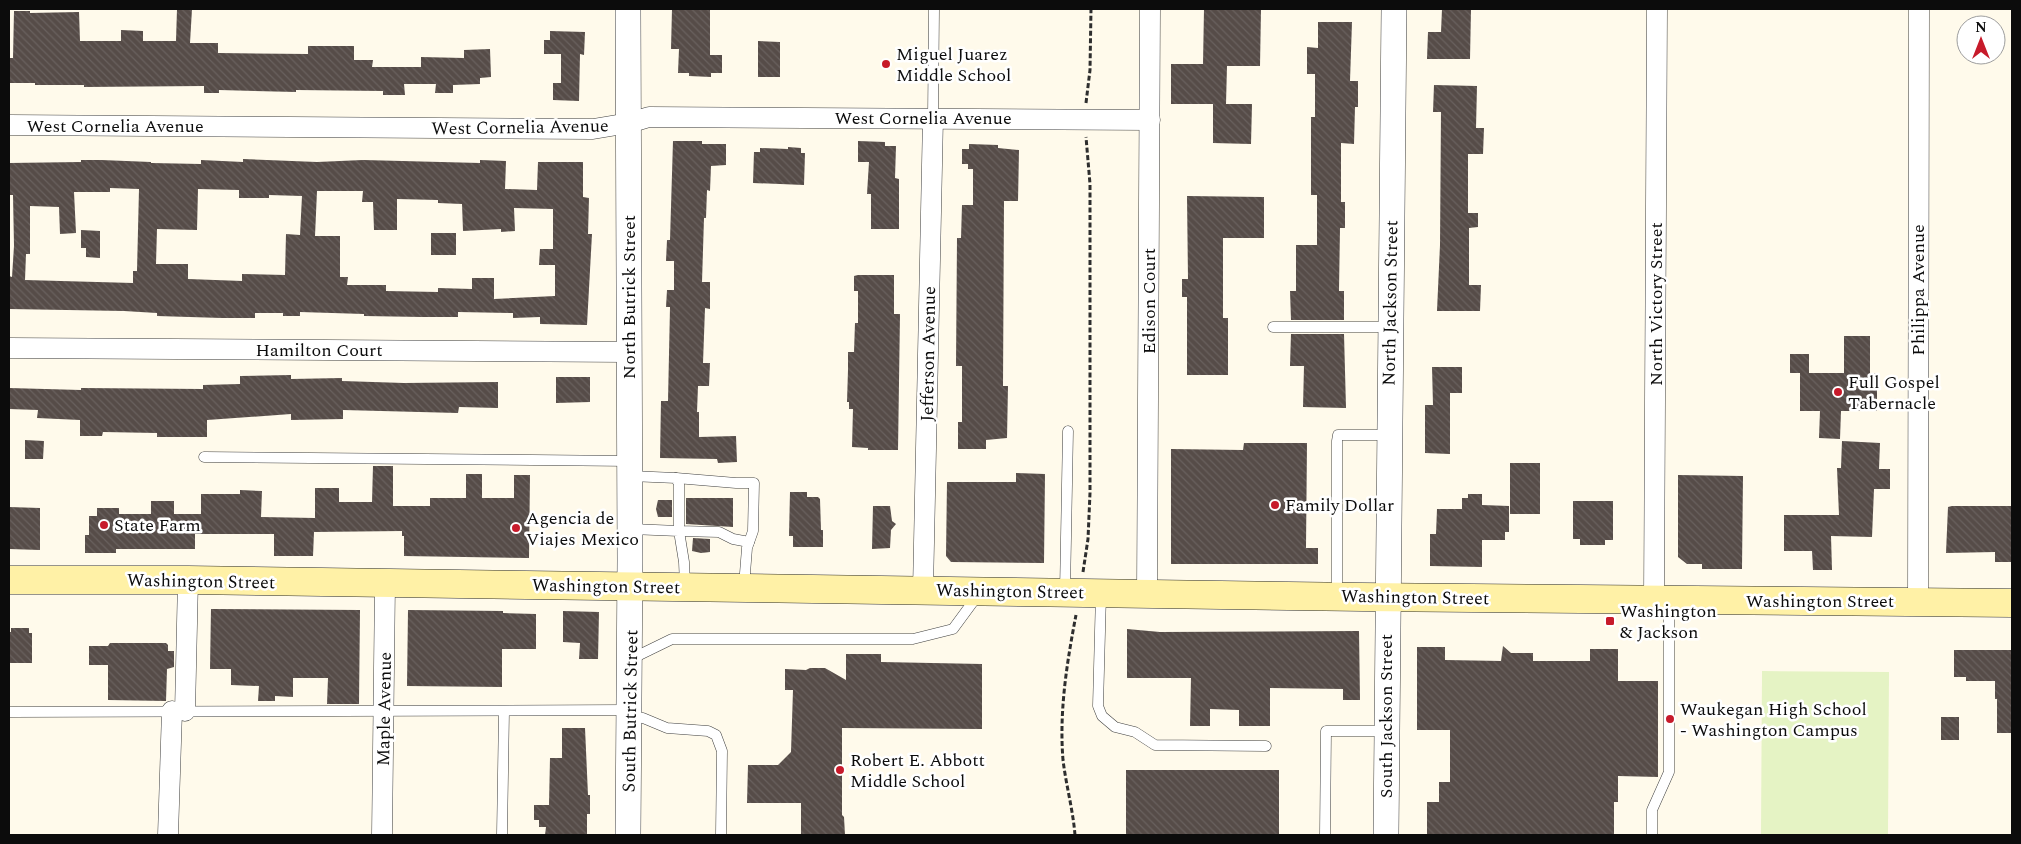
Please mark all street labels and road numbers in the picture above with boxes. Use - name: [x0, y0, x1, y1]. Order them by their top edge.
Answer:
- street label: West Cornelia Avenue: [834, 105, 1012, 132]
- street label: West Cornelia Avenue: [431, 112, 609, 143]
- street label: West Cornelia Avenue: [26, 113, 204, 140]
- street label: North Butrick Street: [616, 215, 643, 379]
- street label: North Jackson Street: [1376, 220, 1405, 386]
- street label: North Victory Street: [1643, 222, 1670, 386]
- street label: Philippa Avenue: [1905, 224, 1932, 356]
- street label: Edison Court: [1136, 248, 1163, 354]
- street label: Jefferson Avenue: [914, 286, 943, 422]
- street label: Hamilton Court: [255, 337, 383, 364]
- street label: Washington Street: [127, 567, 275, 596]
- street label: Washington Street: [532, 572, 680, 601]
- street label: Washington Street: [936, 577, 1084, 606]
- street label: Washington Street: [1341, 583, 1489, 612]
- street label: Washington Street: [1746, 588, 1894, 615]
- street label: South Butrick Street: [616, 629, 645, 793]
- street label: South Jackson Street: [1373, 634, 1400, 798]
- street label: Maple Avenue: [370, 652, 399, 766]

